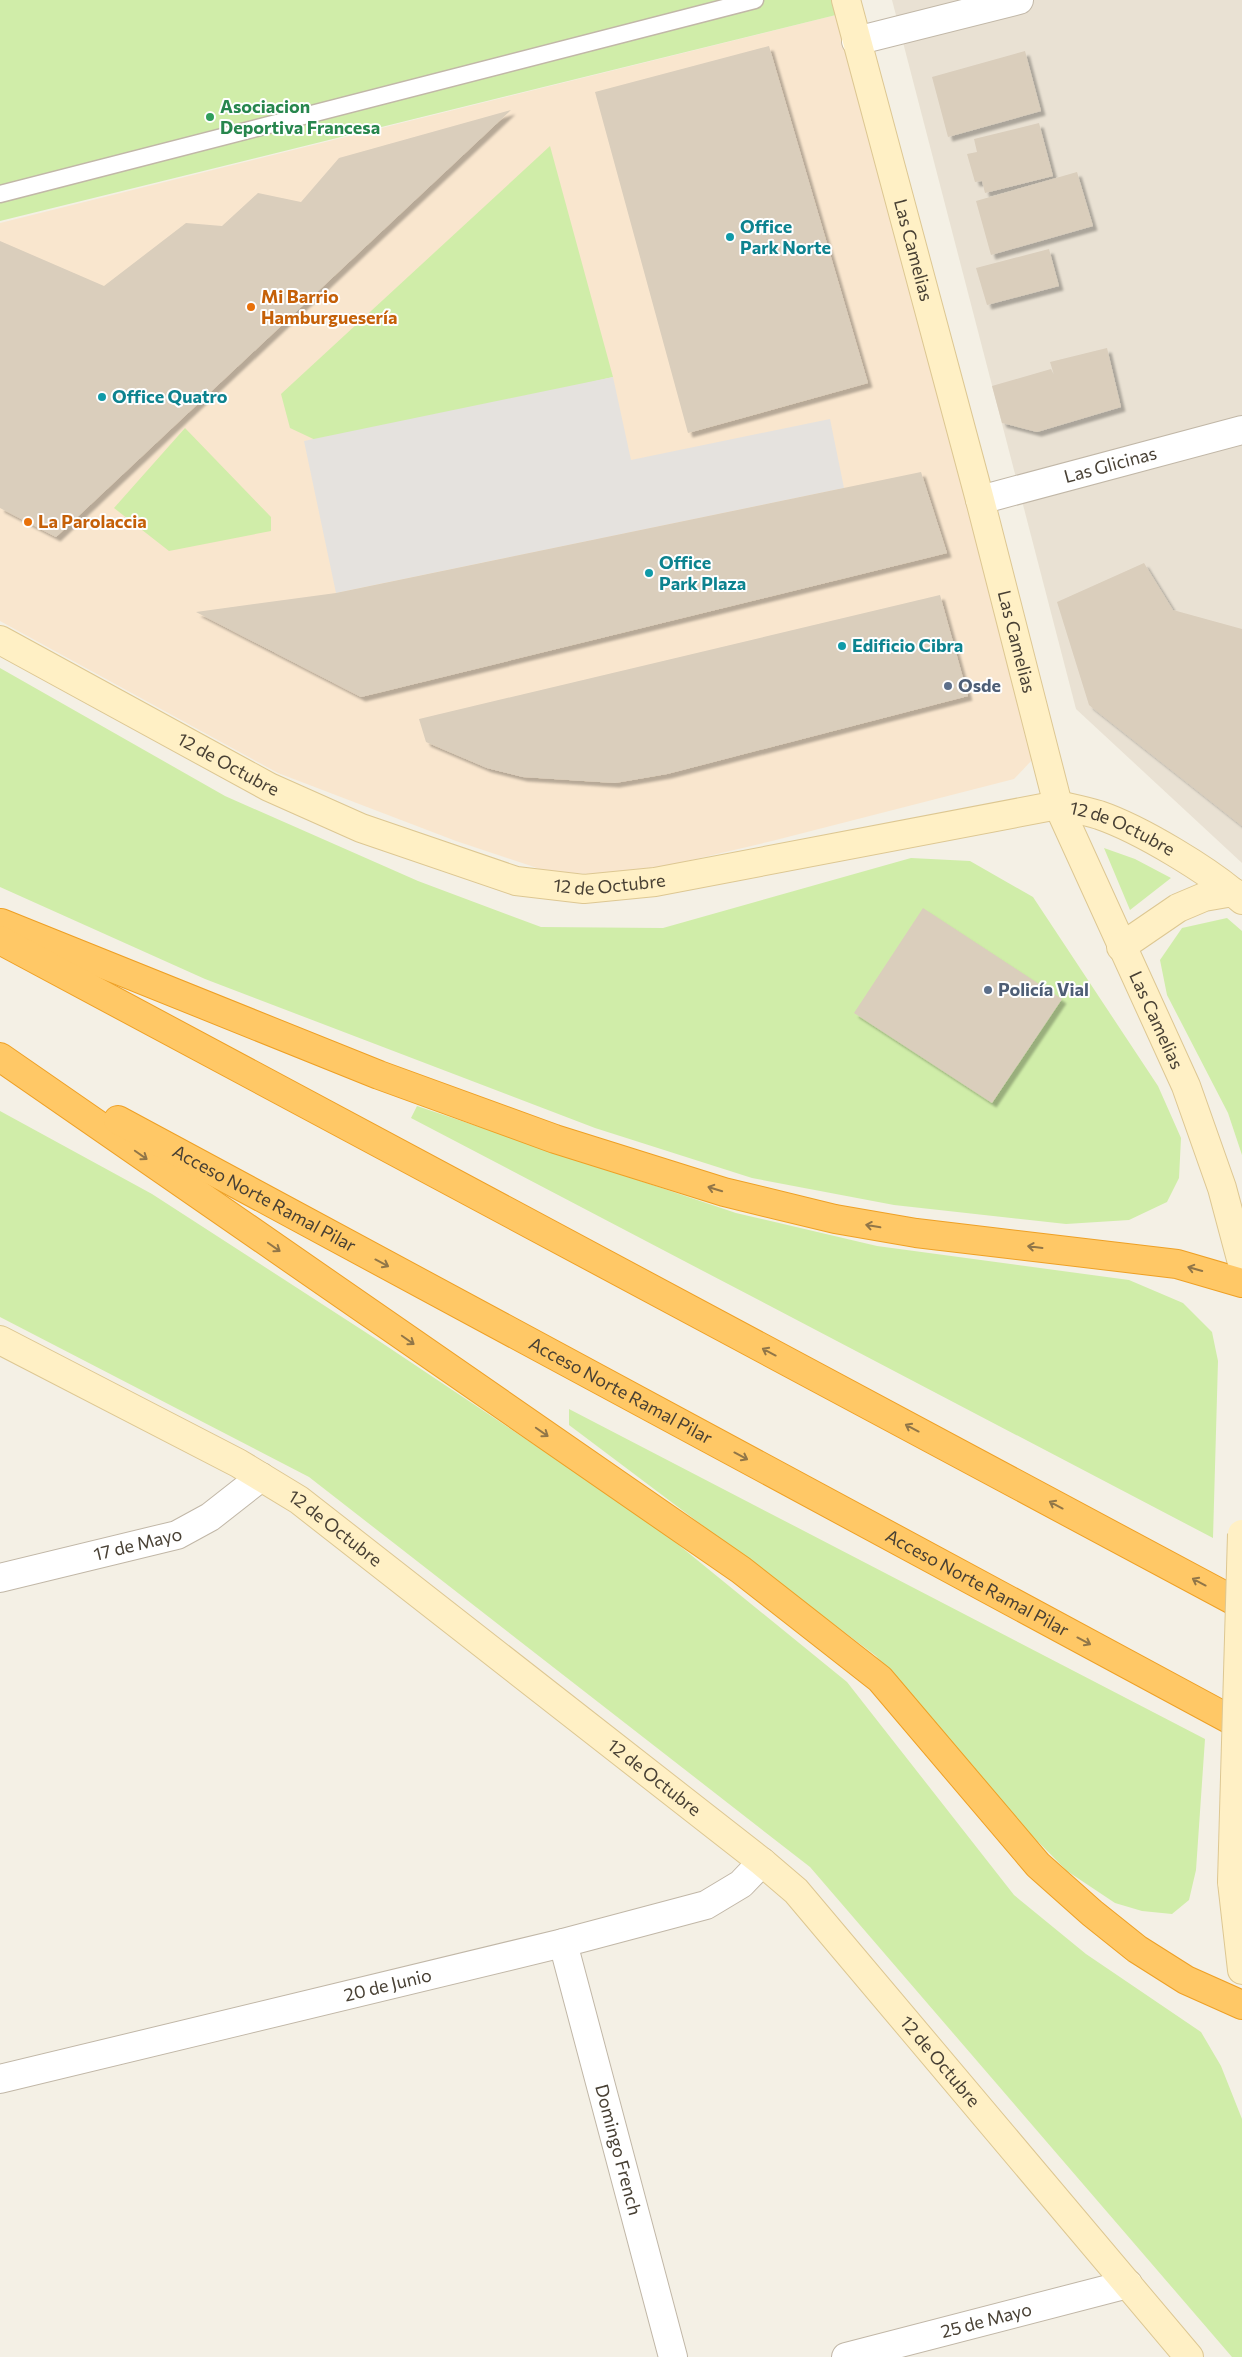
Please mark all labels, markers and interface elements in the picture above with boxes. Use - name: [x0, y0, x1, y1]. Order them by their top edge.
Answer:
- place label: Asociacion Deportiva Francesa: [220, 95, 380, 138]
- marker: Asociacion Deportiva Francesa: [204, 111, 216, 123]
- street label: Las Camelias: [890, 196, 938, 304]
- place label: Office Park Norte: [740, 215, 831, 258]
- marker: Office Park Norte: [724, 231, 736, 243]
- place label: Mi Barrio Hamburguesería: [261, 285, 397, 328]
- marker: Mi Barrio Hamburguesería: [245, 301, 257, 313]
- place label: Office Quatro: [112, 385, 228, 407]
- marker: Office Quatro: [96, 391, 108, 403]
- street label: Las Glicinas: [1061, 441, 1159, 487]
- place label: La Parolaccia: [38, 510, 147, 532]
- marker: La Parolaccia: [22, 516, 34, 528]
- place label: Office Park Plaza: [659, 551, 746, 594]
- marker: Office Park Plaza: [643, 567, 655, 579]
- street label: Las Camelias: [994, 588, 1041, 695]
- place label: Edificio Cibra: [852, 634, 963, 656]
- marker: Edificio Cibra: [836, 640, 848, 652]
- place label: Osde: [958, 674, 1001, 696]
- marker: Osde: [942, 680, 954, 692]
- street label: 12 de Octubre: [174, 727, 283, 800]
- street label: 12 de Octubre: [1068, 796, 1179, 860]
- street label: 12 de Octubre: [552, 868, 667, 899]
- street label: Las Camelias: [1125, 967, 1189, 1072]
- place label: Policía Vial: [998, 978, 1089, 1000]
- marker: Policía Vial: [982, 984, 994, 996]
- street label: Acceso Norte Ramal Pilar: [169, 1140, 360, 1256]
- one-way arrow: [134, 1150, 148, 1160]
- one-way arrow: [708, 1183, 724, 1193]
- one-way arrow: [866, 1220, 882, 1230]
- one-way arrow: [267, 1242, 281, 1252]
- one-way arrow: [1027, 1242, 1043, 1252]
- one-way arrow: [374, 1258, 389, 1268]
- one-way arrow: [1188, 1264, 1204, 1274]
- street label: Acceso Norte Ramal Pilar: [526, 1332, 717, 1448]
- one-way arrow: [401, 1335, 415, 1345]
- one-way arrow: [763, 1346, 777, 1356]
- one-way arrow: [905, 1423, 920, 1433]
- one-way arrow: [534, 1427, 548, 1437]
- one-way arrow: [733, 1451, 748, 1461]
- street label: 12 de Octubre: [285, 1484, 387, 1571]
- one-way arrow: [1048, 1500, 1063, 1510]
- street label: 17 de Mayo: [91, 1522, 184, 1565]
- street label: Acceso Norte Ramal Pilar: [882, 1524, 1073, 1641]
- one-way arrow: [1192, 1577, 1207, 1586]
- one-way arrow: [1076, 1636, 1091, 1646]
- street label: 12 de Octubre: [604, 1733, 706, 1820]
- street label: 20 de Junio: [342, 1963, 434, 2006]
- street label: 12 de Octubre: [896, 2011, 985, 2111]
- street label: Domingo French: [591, 2082, 647, 2217]
- street label: 25 de Mayo: [938, 2297, 1034, 2342]

